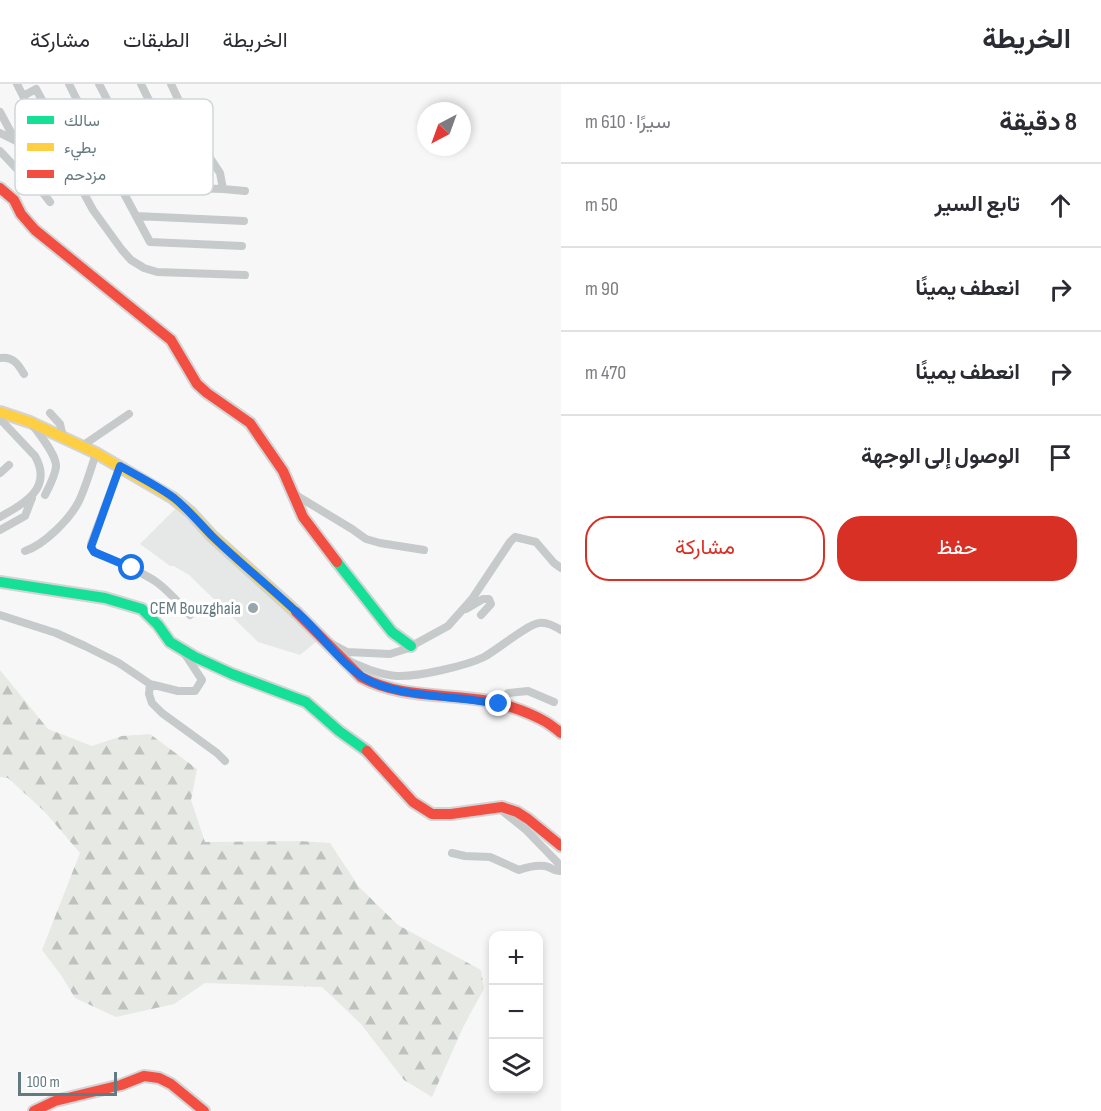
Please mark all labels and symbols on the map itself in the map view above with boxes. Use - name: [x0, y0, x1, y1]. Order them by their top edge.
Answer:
- legend: [15, 99, 213, 195]
- north arrow: [417, 102, 471, 156]
- text: سالك: [64, 112, 100, 131]
- text: بطيء: [64, 139, 96, 161]
- text: مزدحم: [64, 166, 106, 185]
- route start: [118, 554, 144, 580]
- place label: CEM Bouzghaia: [150, 598, 241, 619]
- marker: CEM Bouzghaia: [246, 601, 260, 615]
- route end: [485, 690, 511, 716]
- scale bar: [18, 1069, 117, 1096]

